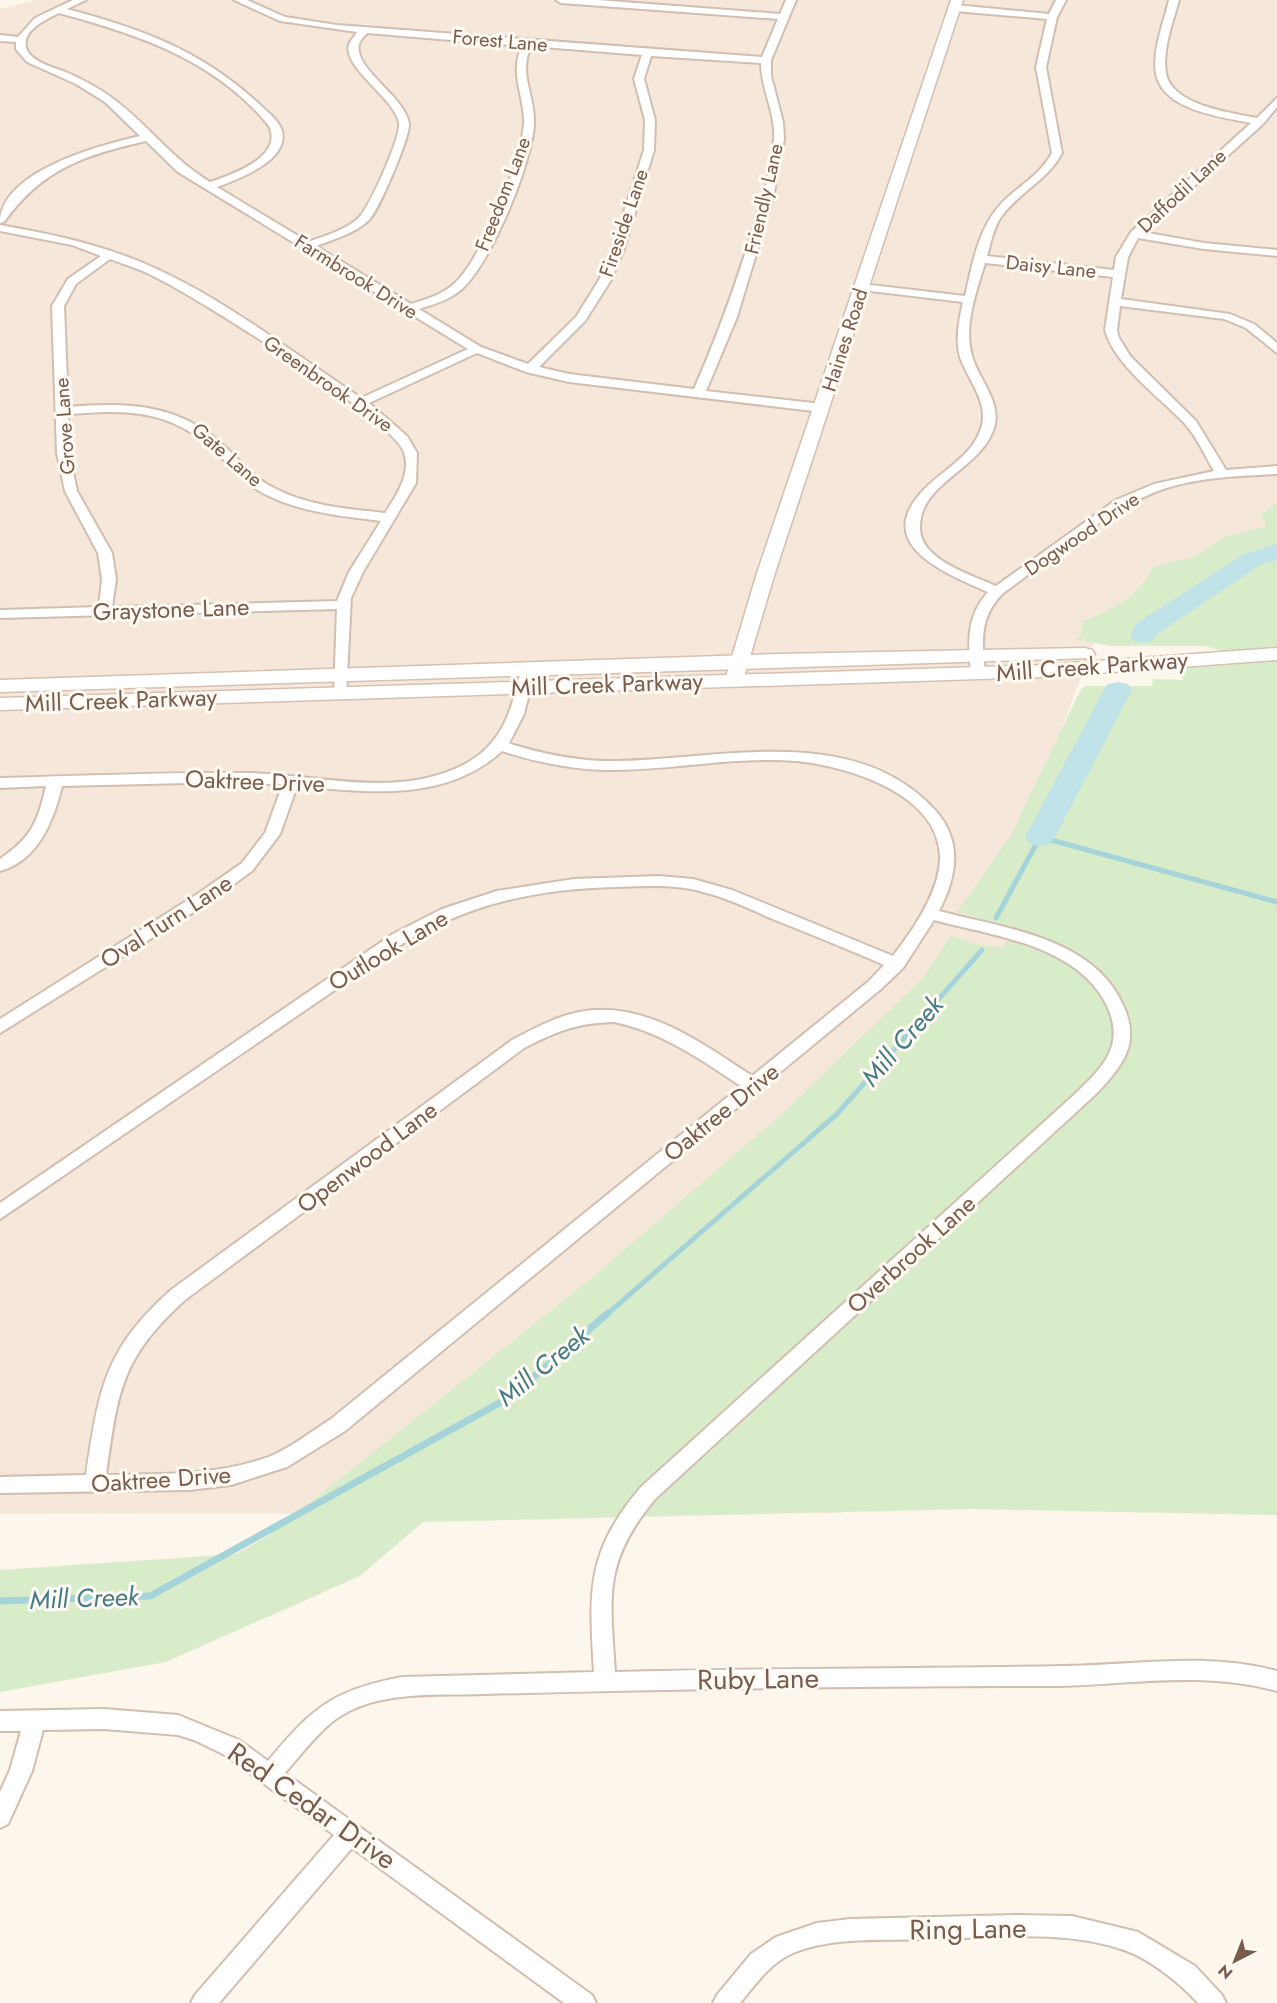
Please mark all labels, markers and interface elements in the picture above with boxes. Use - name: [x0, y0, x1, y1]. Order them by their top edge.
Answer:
- street label: Forest Lane: [451, 22, 549, 60]
- street label: Freedom Lane: [468, 133, 538, 255]
- street label: Friendly Lane: [737, 141, 791, 257]
- street label: Daffodil Lane: [1131, 142, 1233, 240]
- street label: Fireside Lane: [592, 165, 656, 281]
- street label: Farmbrook Drive: [289, 227, 423, 327]
- street label: Daisy Lane: [1004, 248, 1098, 286]
- street label: Haines Road: [815, 285, 875, 395]
- street label: Greenbrook Drive: [257, 328, 399, 440]
- street label: Grove Lane: [47, 377, 83, 475]
- street label: Gate Lane: [185, 416, 269, 494]
- street label: Dogwood Drive: [1019, 485, 1145, 583]
- street label: Graystone Lane: [92, 589, 250, 629]
- street label: Mill Creek Parkway: [995, 642, 1189, 690]
- street label: Mill Creek Parkway: [510, 663, 704, 705]
- street label: Mill Creek Parkway: [24, 679, 218, 721]
- street label: Oaktree Drive: [184, 761, 326, 801]
- street label: Oval Turn Lane: [93, 865, 239, 977]
- street label: Outlook Lane: [322, 900, 454, 1000]
- water label: Mill Creek: [852, 986, 953, 1095]
- street label: Oaktree Drive: [656, 1054, 786, 1170]
- street label: Openwood Lane: [289, 1093, 445, 1221]
- street label: Overbrook Lane: [839, 1186, 983, 1322]
- water label: Mill Creek: [489, 1316, 599, 1415]
- street label: Oaktree Drive: [90, 1457, 232, 1501]
- water label: Mill Creek: [29, 1577, 141, 1619]
- street label: Ruby Lane: [697, 1657, 819, 1701]
- street label: Red Cedar Drive: [219, 1732, 405, 1880]
- street label: Ring Lane: [909, 1907, 1027, 1951]
- north arrow: [1205, 1931, 1265, 1991]
- text: N: [1213, 1959, 1238, 1985]

